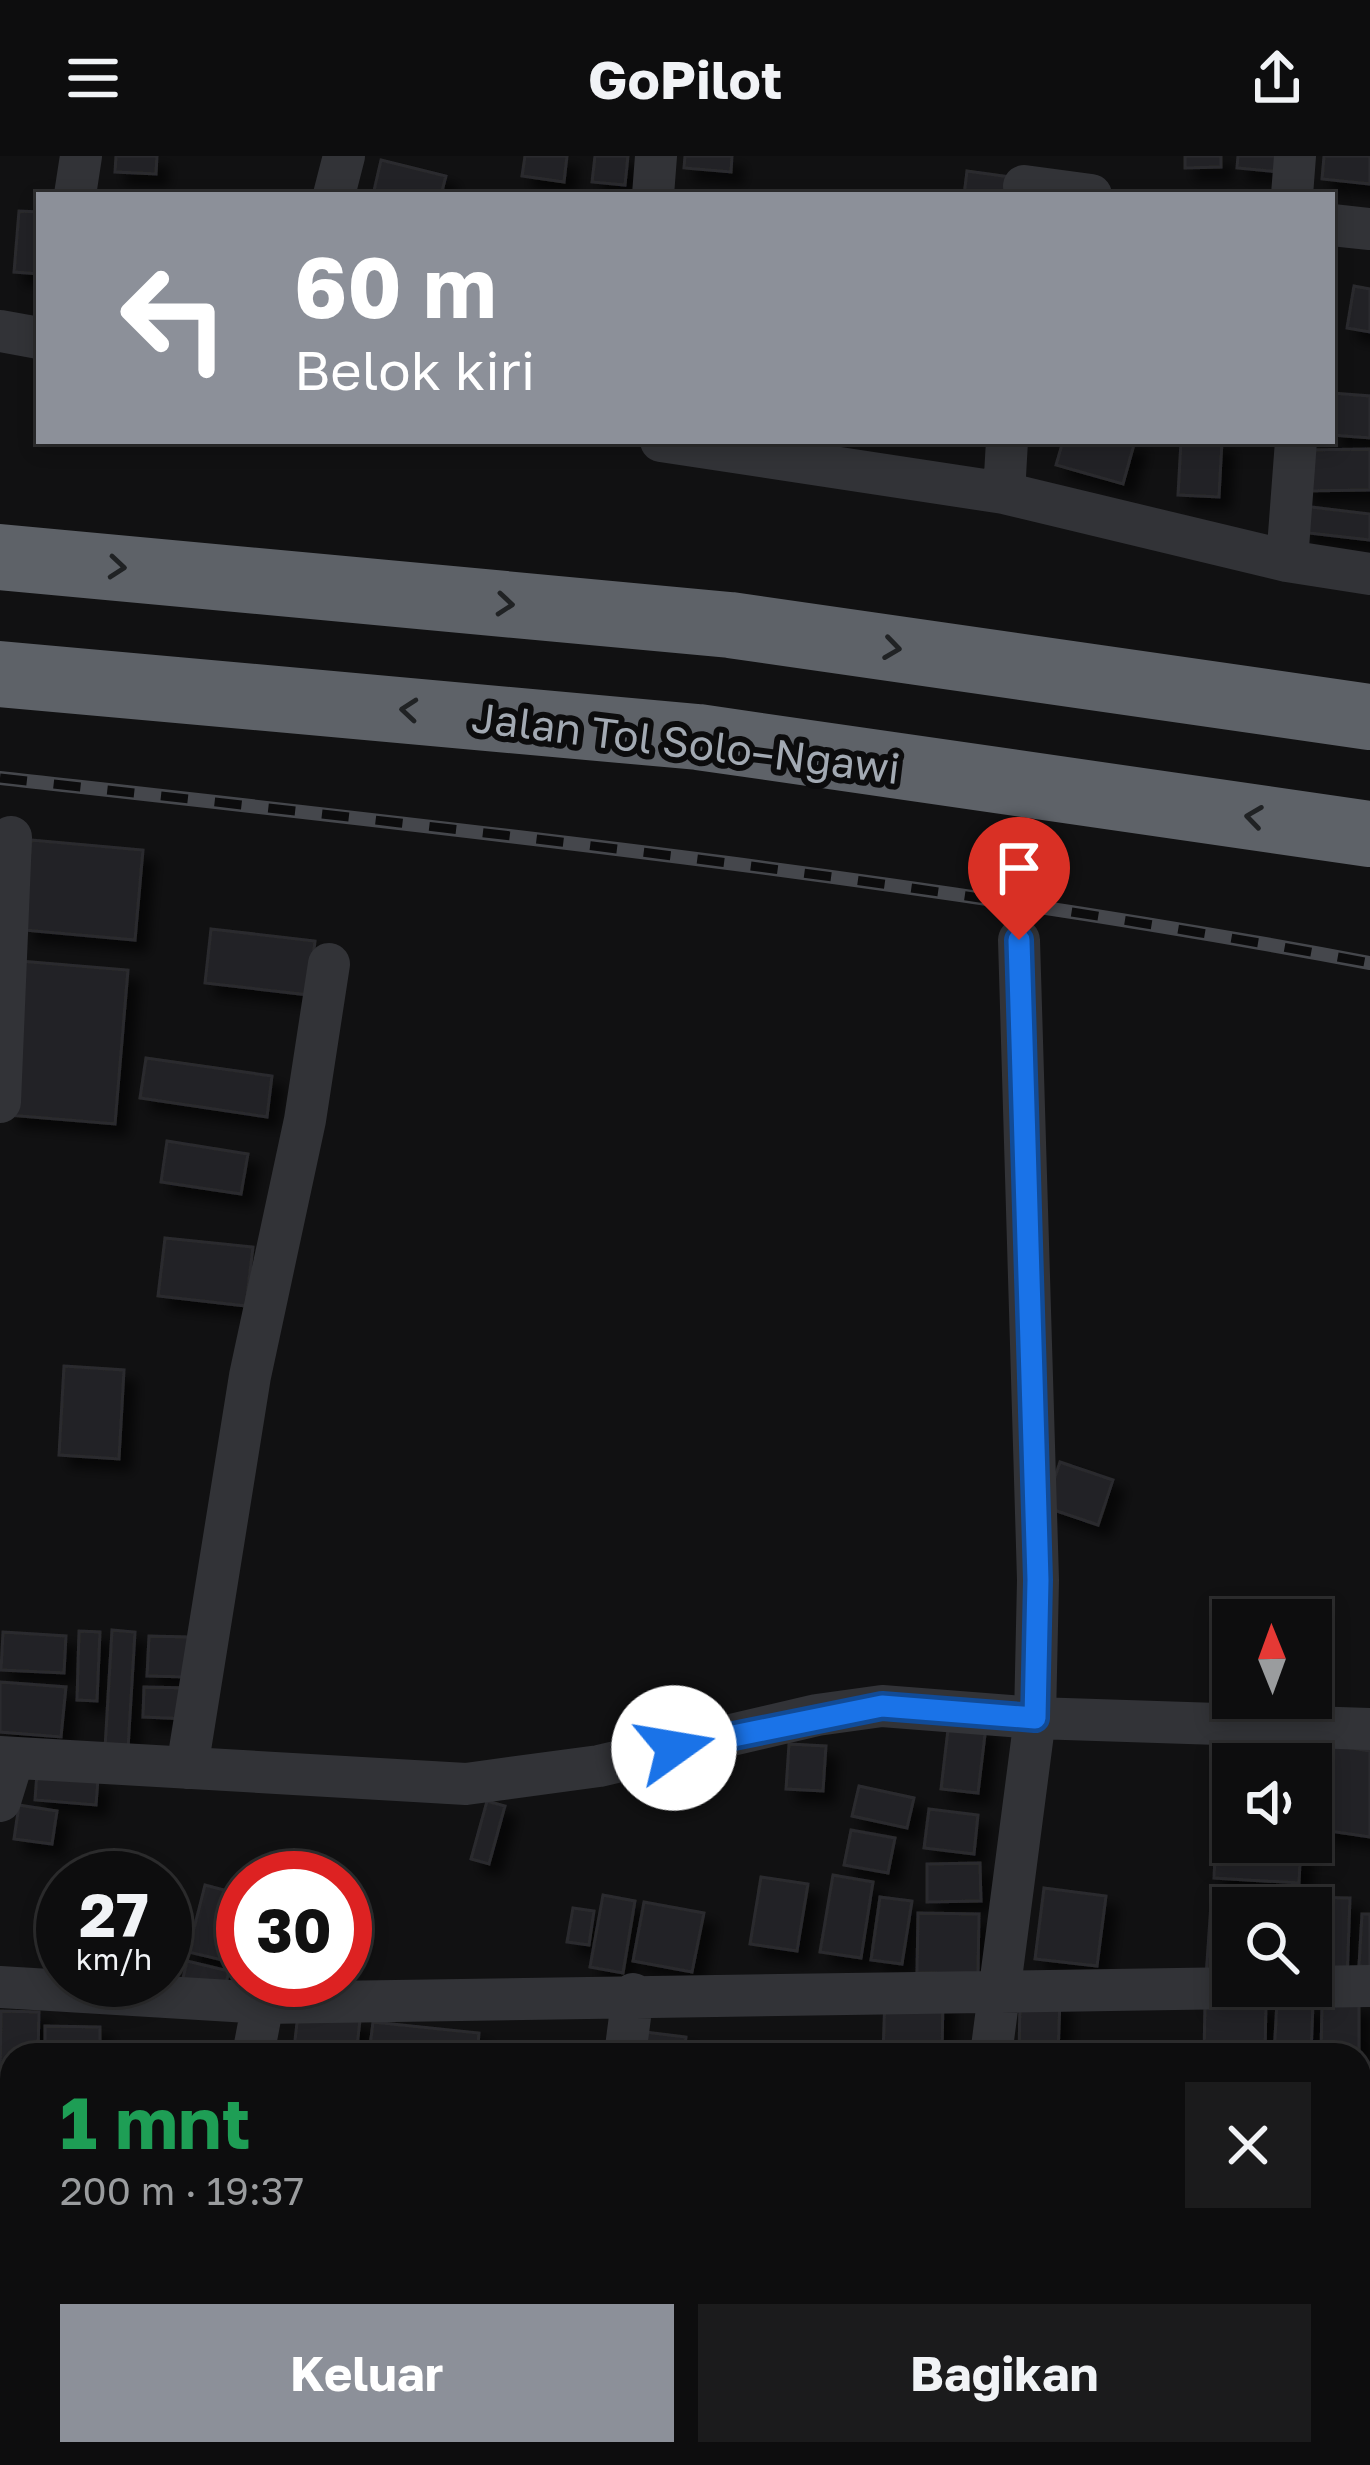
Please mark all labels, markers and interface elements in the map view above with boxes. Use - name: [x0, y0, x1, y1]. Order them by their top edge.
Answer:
- icon: menu: [60, 45, 126, 111]
- icon: share: [1244, 45, 1310, 111]
- text: GoPilot: [588, 46, 782, 111]
- text: 60 m: [294, 236, 496, 336]
- icon: left: [96, 240, 252, 396]
- text: Belok kiri: [294, 337, 535, 402]
- one-way arrow: [107, 554, 126, 579]
- one-way arrow: [496, 591, 515, 616]
- one-way arrow: [882, 634, 902, 660]
- street label: Jalan Tol Solo–Ngawi: [469, 691, 903, 793]
- one-way arrow: [399, 698, 418, 723]
- one-way arrow: [1244, 805, 1264, 831]
- pin: [968, 817, 1070, 940]
- icon: arrive: [986, 835, 1052, 901]
- north arrow: [1212, 1599, 1332, 1719]
- map controls: [1212, 1599, 1332, 2007]
- position arrow: [611, 1685, 737, 1811]
- button: sound: [1212, 1743, 1332, 1863]
- speed limit sign: 30: [216, 1851, 372, 2007]
- text: 27: [79, 1878, 149, 1950]
- button: search: [1212, 1887, 1332, 2007]
- text: km/h: [76, 1941, 152, 1977]
- text: 1 mnt: [60, 2078, 250, 2165]
- button: close: [1185, 2082, 1311, 2208]
- text: 200 m · 19:37: [60, 2167, 304, 2214]
- button: Keluar: [60, 2304, 674, 2442]
- button: Bagikan: [698, 2304, 1311, 2442]

